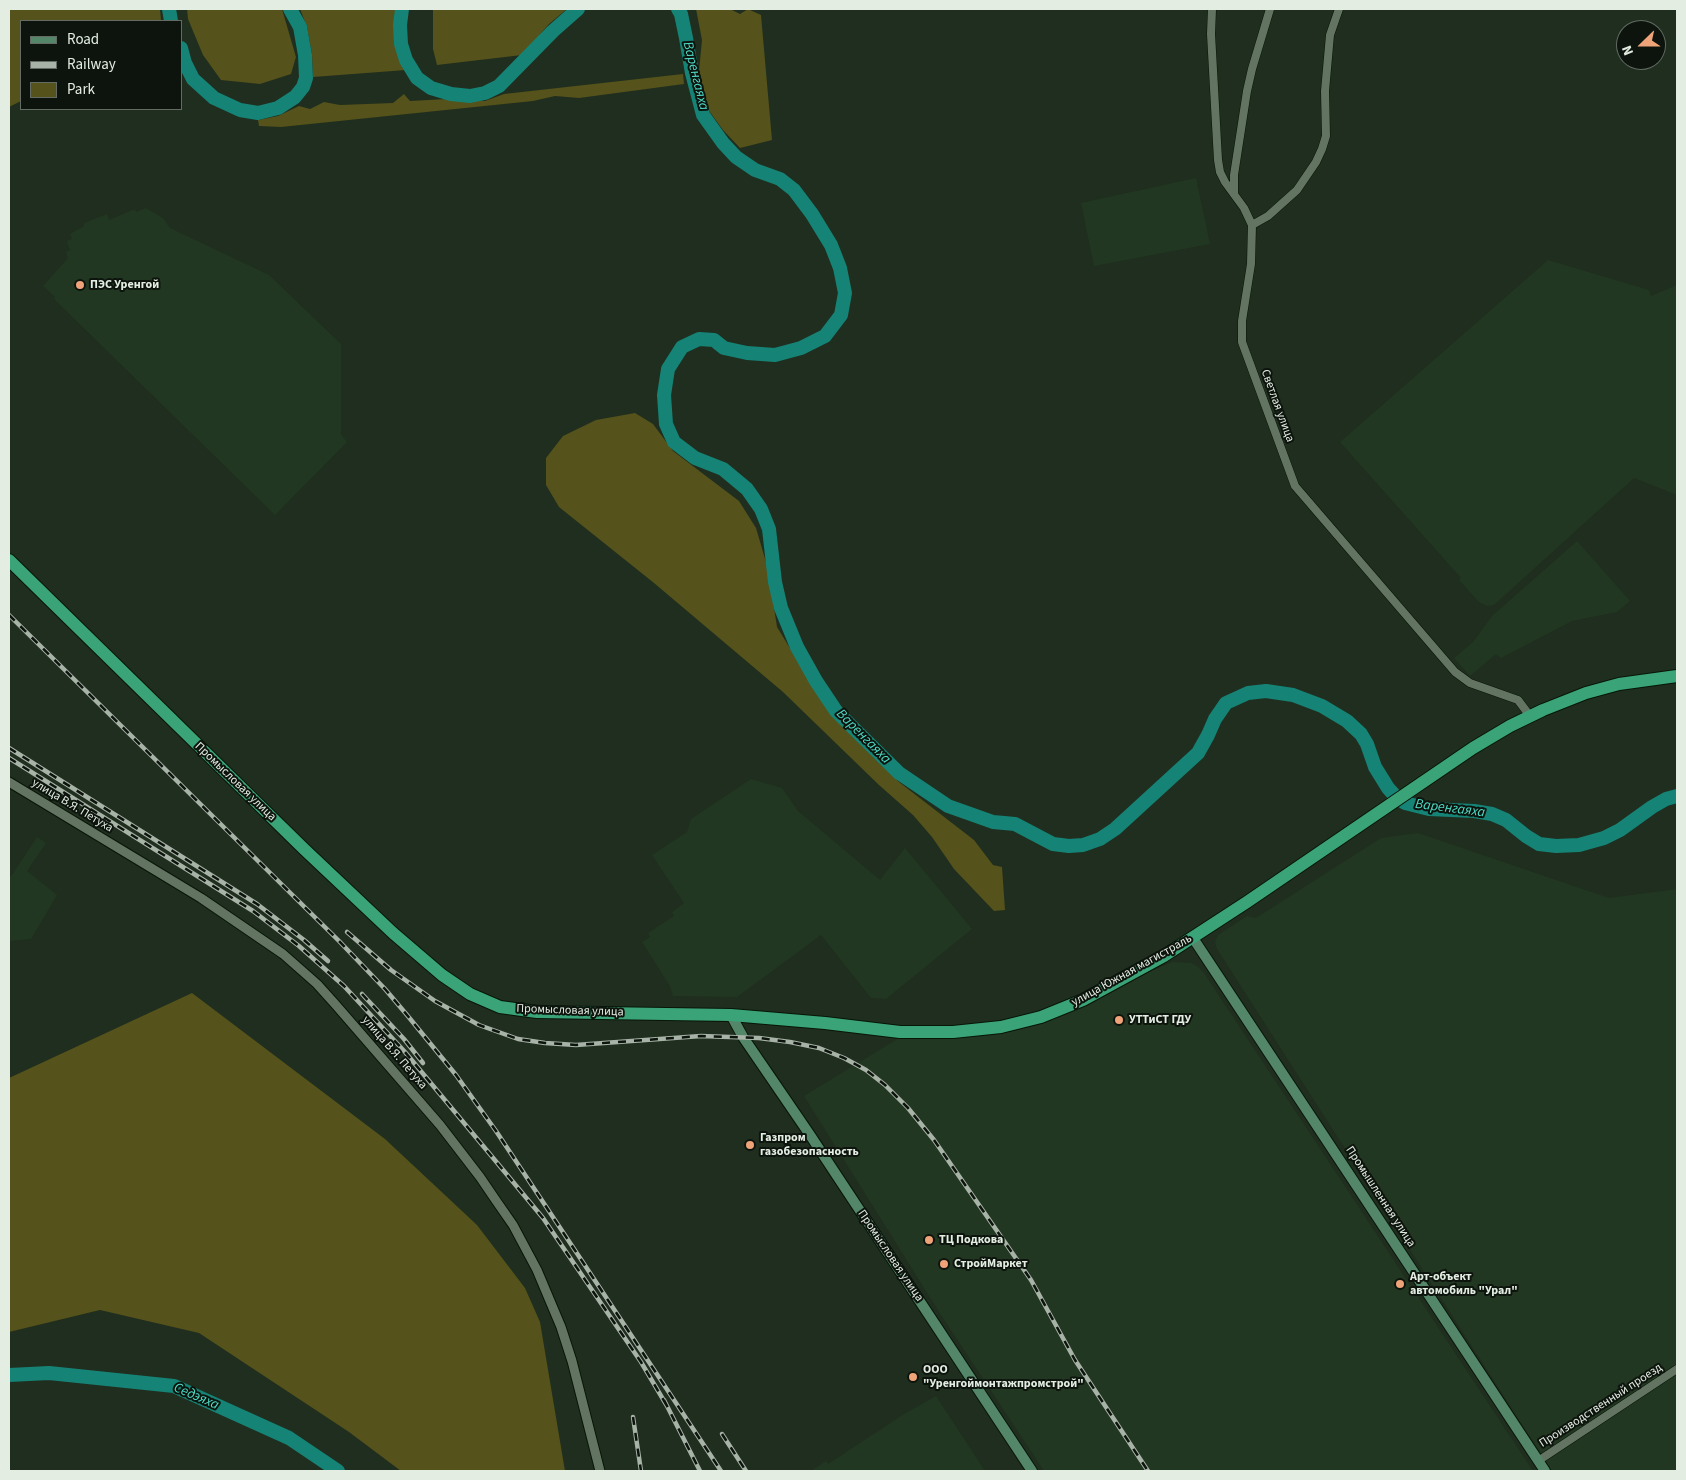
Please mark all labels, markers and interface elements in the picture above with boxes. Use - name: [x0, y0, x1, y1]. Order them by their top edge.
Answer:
- legend: [20, 20, 182, 110]
- north arrow: [1616, 20, 1666, 70]
- text: Road: [67, 29, 99, 50]
- water label: Варенгаяха: [678, 40, 712, 112]
- text: N: [1617, 42, 1639, 58]
- text: Railway: [67, 54, 116, 75]
- text: Park: [67, 79, 95, 100]
- place label: ПЭС Уренгой: [90, 278, 159, 292]
- marker: ПЭС Уренгой: [74, 279, 86, 291]
- street label: Светлая улица: [1257, 368, 1297, 444]
- water label: Варенгаяха: [832, 706, 894, 768]
- street label: Промысловая улица: [191, 740, 279, 824]
- street label: улица В.Я. Петуха: [29, 776, 115, 836]
- water label: Варенгаяха: [1414, 796, 1486, 822]
- street label: улица Южная магистраль: [1069, 932, 1195, 1010]
- street label: Промысловая улица: [516, 1002, 624, 1020]
- place label: УТТиСТ ГДУ: [1129, 1013, 1191, 1027]
- street label: улица В.Я. Петуха: [358, 1014, 430, 1092]
- marker: УТТиСТ ГДУ: [1113, 1014, 1125, 1026]
- place label: Газпром газобезопасность: [760, 1131, 859, 1159]
- marker: Газпром газобезопасность: [744, 1139, 756, 1151]
- street label: Промышленная улица: [1342, 1144, 1418, 1250]
- street label: Промысловая улица: [854, 1208, 926, 1304]
- place label: ТЦ Подкова: [939, 1233, 1003, 1247]
- marker: ТЦ Подкова: [923, 1234, 935, 1246]
- place label: СтройМаркет: [954, 1257, 1028, 1271]
- marker: СтройМаркет: [938, 1258, 950, 1270]
- place label: Арт-объект автомобиль "Урал": [1410, 1270, 1518, 1298]
- marker: Арт-объект автомобиль "Урал": [1394, 1278, 1406, 1290]
- street label: Производственный проезд: [1537, 1361, 1665, 1451]
- place label: ООО "Уренгоймонтажпромстрой": [923, 1363, 1084, 1391]
- marker: ООО "Уренгоймонтажпромстрой": [907, 1371, 919, 1383]
- water label: Седэяха: [171, 1380, 221, 1414]

